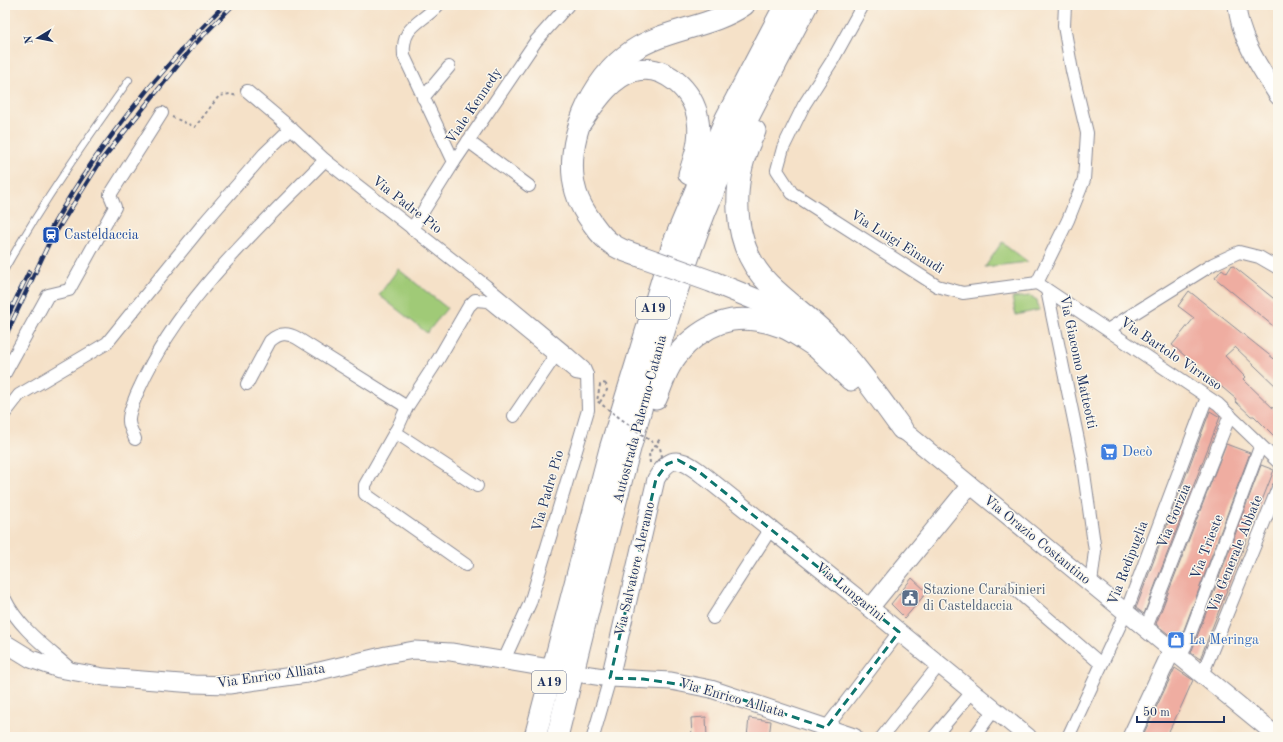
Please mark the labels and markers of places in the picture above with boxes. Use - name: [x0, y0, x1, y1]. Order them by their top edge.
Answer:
- station icon: Casteldaccia: [41, 225, 61, 245]
- place label: Casteldaccia: [64, 228, 139, 242]
- supermarket icon: Decò: [1099, 442, 1119, 462]
- place label: Decò: [1122, 445, 1152, 459]
- place label: Stazione Carabinieri di Casteldaccia: [923, 583, 1046, 613]
- public building icon: Stazione Carabinieri di Casteldaccia: [900, 588, 920, 608]
- shop icon: La Meringa: [1166, 630, 1186, 650]
- place label: La Meringa: [1189, 633, 1259, 647]

